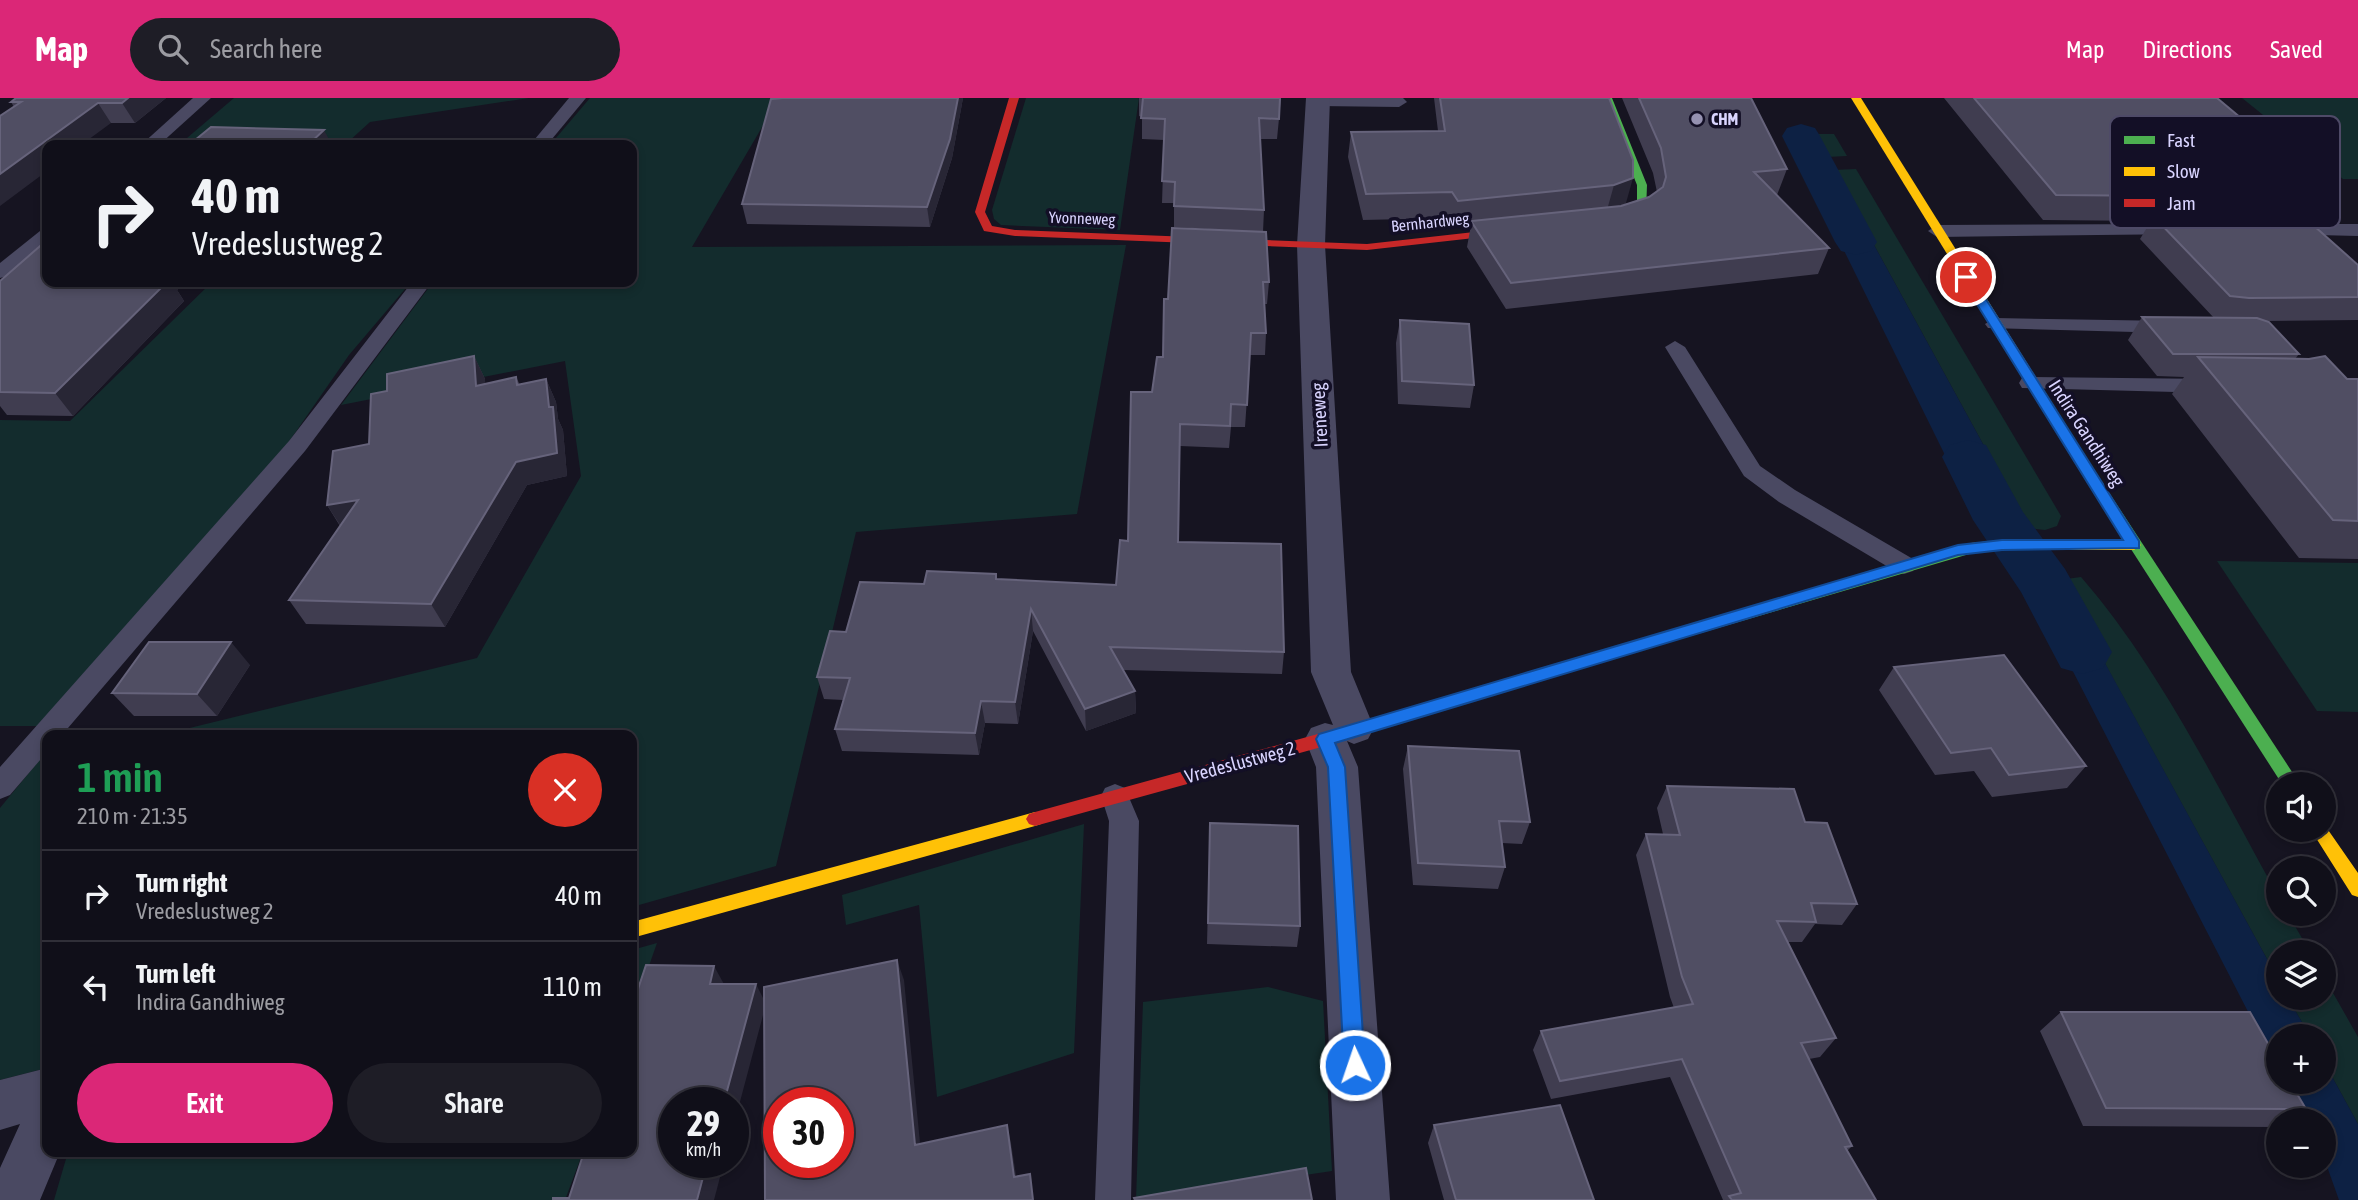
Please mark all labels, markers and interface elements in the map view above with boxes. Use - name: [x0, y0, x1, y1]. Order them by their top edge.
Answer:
- search box: [130, 18, 620, 81]
- text: Map: [35, 30, 88, 68]
- icon: search: [154, 30, 192, 68]
- text: Search here: [210, 34, 322, 64]
- text: Map: [2066, 36, 2104, 63]
- text: Directions: [2142, 36, 2232, 63]
- text: Saved: [2270, 36, 2323, 63]
- place label: CHM: [1711, 110, 1738, 128]
- marker: CHM: [1689, 111, 1705, 127]
- legend: [2110, 116, 2340, 228]
- text: Fast: [2167, 129, 2195, 151]
- text: Slow: [2167, 160, 2201, 182]
- text: 40 m: [192, 167, 280, 223]
- icon: right: [77, 168, 168, 259]
- text: Jam: [2167, 192, 2196, 214]
- street label: Yvonneweg: [1048, 208, 1116, 229]
- street label: Bernhardweg: [1390, 209, 1470, 236]
- text: Vredeslustweg 2: [192, 225, 383, 262]
- pin: [1936, 247, 1996, 307]
- icon: arrive: [1947, 258, 1985, 296]
- street label: Indira Gandhiweg: [2044, 376, 2130, 491]
- street label: Ireneweg: [1306, 381, 1332, 448]
- street label: Vredeslustweg 2: [1182, 737, 1298, 787]
- text: 1 min: [77, 753, 163, 801]
- button: close: [528, 753, 602, 827]
- map controls: [2266, 772, 2336, 1178]
- button: sound: [2266, 772, 2336, 842]
- text: 210 m · 21:35: [77, 803, 188, 829]
- button: search: [2266, 856, 2336, 926]
- text: Turn right: [136, 868, 227, 898]
- icon: right: [77, 877, 115, 915]
- text: 40 m: [555, 881, 602, 911]
- text: Vredeslustweg 2: [136, 898, 274, 924]
- button: layers: [2266, 940, 2336, 1010]
- text: Turn left: [136, 959, 216, 989]
- icon: left: [77, 968, 115, 1006]
- text: 110 m: [543, 972, 602, 1002]
- text: Indira Gandhiweg: [136, 989, 285, 1015]
- button: +: [2266, 1024, 2336, 1094]
- position arrow: [1318, 1028, 1392, 1102]
- button: Exit: [77, 1063, 333, 1143]
- button: Share: [347, 1063, 602, 1143]
- speed limit sign: 30: [763, 1087, 854, 1178]
- text: 29: [687, 1103, 720, 1143]
- button: −: [2266, 1108, 2336, 1178]
- text: km/h: [686, 1139, 721, 1160]

